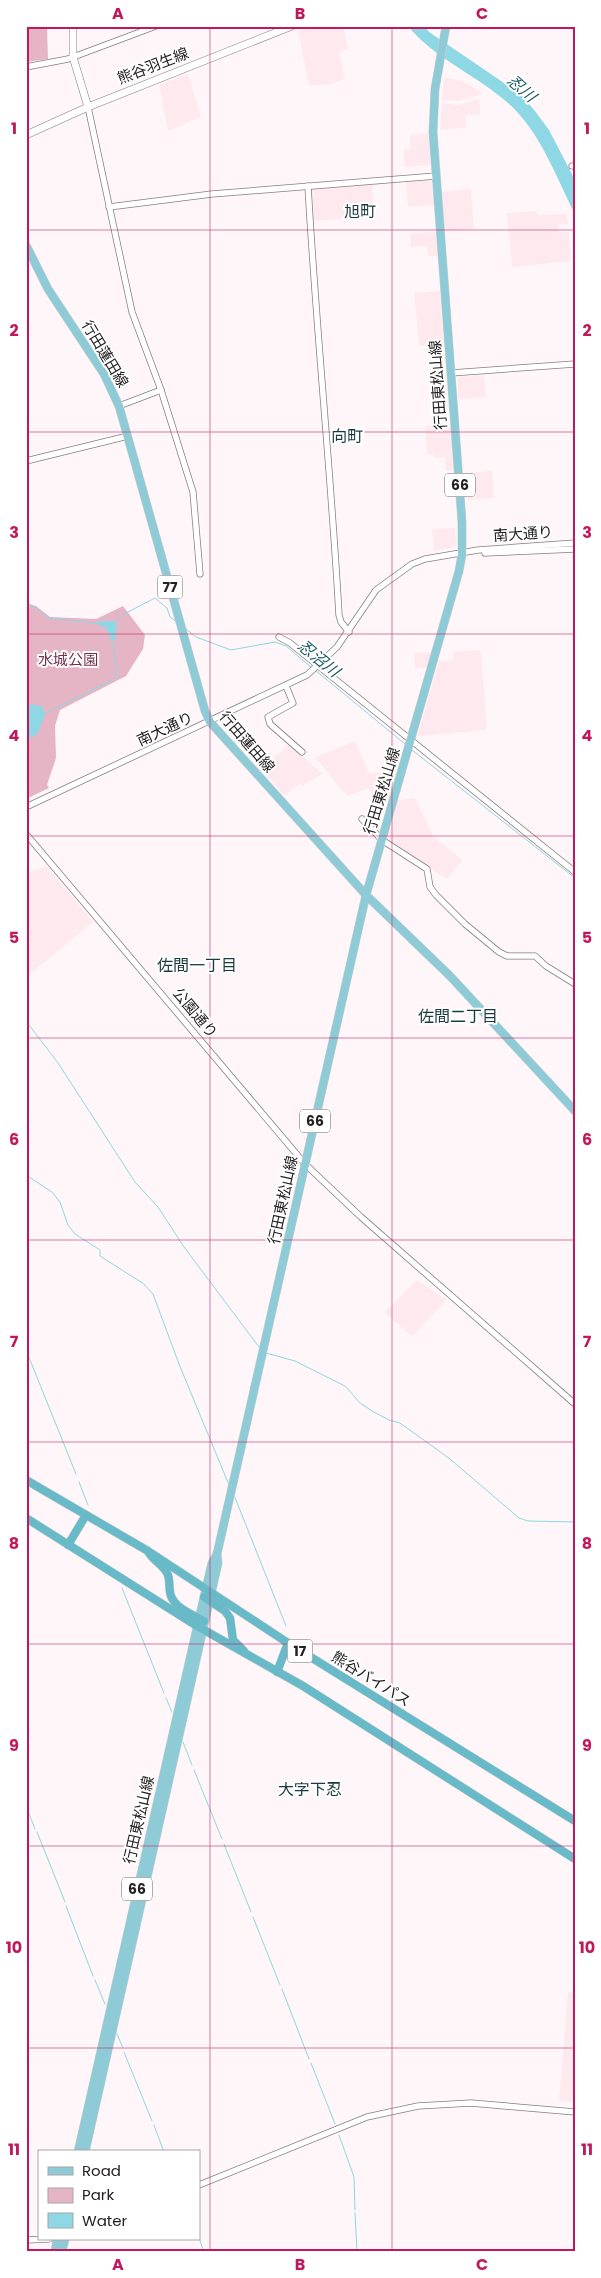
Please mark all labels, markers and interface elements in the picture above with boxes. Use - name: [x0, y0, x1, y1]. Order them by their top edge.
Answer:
- text: A: [112, 2, 124, 25]
- text: B: [295, 2, 305, 25]
- text: C: [476, 2, 488, 25]
- street label: 熊谷羽生線: [114, 42, 192, 89]
- water label: 忍川: [502, 69, 543, 109]
- text: 1: [11, 117, 17, 140]
- text: 1: [584, 117, 590, 140]
- district label: 旭町: [344, 200, 376, 223]
- street label: 行田蓮田線: [77, 316, 134, 391]
- text: 2: [9, 319, 19, 342]
- text: 2: [582, 319, 592, 342]
- street label: 行田東松山線: [424, 339, 451, 431]
- district label: 向町: [331, 425, 363, 448]
- road number: 66: [445, 474, 475, 496]
- text: 3: [9, 521, 19, 544]
- street label: 南大通り: [492, 521, 554, 546]
- text: 3: [582, 521, 592, 544]
- road number: 77: [158, 576, 182, 598]
- water label: 忍沼川: [293, 634, 346, 684]
- park label: 水城公園: [38, 649, 98, 670]
- street label: 南大通り: [133, 706, 196, 751]
- street label: 行田蓮田線: [215, 706, 280, 777]
- text: 4: [9, 724, 20, 747]
- text: 4: [582, 724, 593, 747]
- street label: 行田東松山線: [358, 745, 405, 837]
- text: 5: [9, 926, 19, 949]
- text: 5: [582, 926, 592, 949]
- district label: 佐間一丁目: [157, 954, 237, 977]
- street label: 公園通り: [168, 983, 223, 1042]
- district label: 佐間二丁目: [418, 1005, 498, 1028]
- road number: 66: [300, 1110, 330, 1132]
- text: 6: [9, 1128, 19, 1151]
- text: 6: [582, 1128, 592, 1151]
- street label: 行田東松山線: [263, 1154, 302, 1246]
- text: 7: [10, 1330, 19, 1353]
- text: 7: [583, 1330, 592, 1353]
- text: 8: [9, 1532, 19, 1555]
- text: 8: [582, 1532, 592, 1555]
- road number: 17: [288, 1640, 312, 1662]
- street label: 熊谷バイパス: [328, 1646, 415, 1711]
- text: 9: [9, 1734, 19, 1757]
- text: 9: [582, 1734, 592, 1757]
- street label: 行田東松山線: [118, 1774, 159, 1866]
- district label: 大字下忍: [278, 1778, 342, 1801]
- road number: 66: [122, 1878, 152, 1900]
- text: 10: [6, 1936, 22, 1959]
- text: 10: [579, 1936, 595, 1959]
- text: 11: [8, 2138, 20, 2161]
- text: 11: [581, 2138, 593, 2161]
- legend: [38, 2150, 200, 2240]
- text: Road: [82, 2160, 121, 2181]
- text: Park: [82, 2184, 114, 2205]
- text: Water: [82, 2210, 128, 2231]
- text: A: [112, 2253, 124, 2276]
- text: B: [295, 2253, 305, 2276]
- text: C: [476, 2253, 488, 2276]

